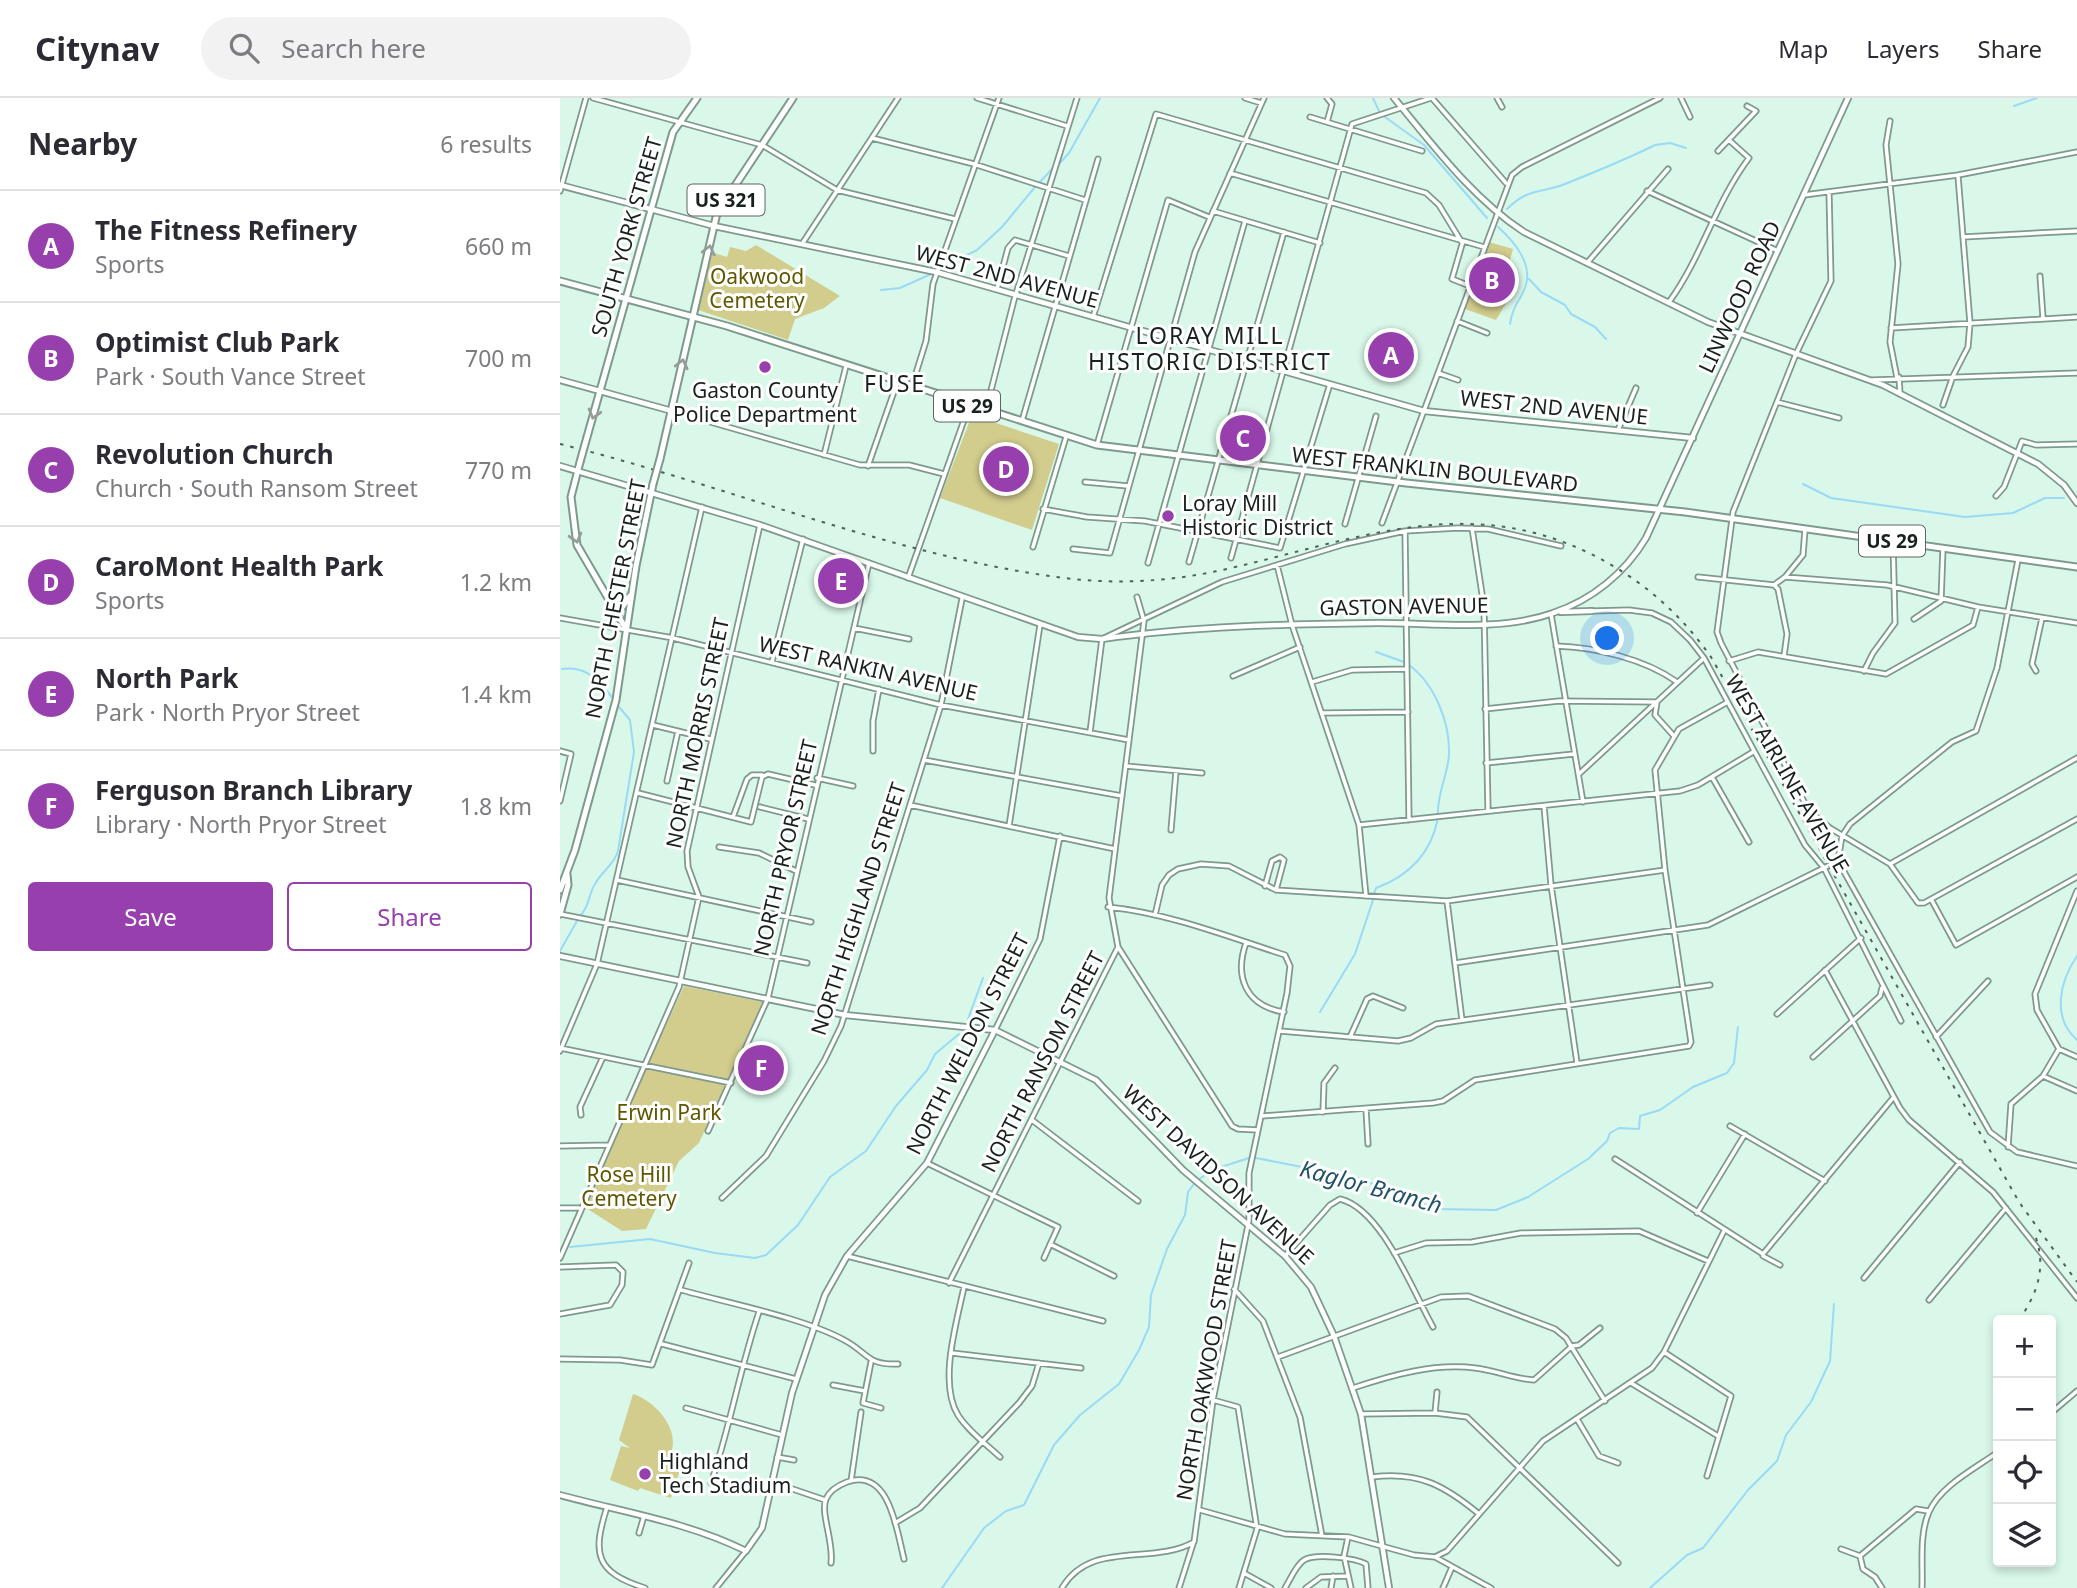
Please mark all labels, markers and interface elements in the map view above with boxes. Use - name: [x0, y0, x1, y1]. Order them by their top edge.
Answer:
- search box: [201, 17, 691, 80]
- text: Citynav: [35, 26, 159, 71]
- icon: search: [225, 29, 263, 67]
- text: Search here: [281, 30, 426, 66]
- text: Map: [1778, 32, 1828, 65]
- text: Layers: [1866, 32, 1940, 65]
- text: Share: [1978, 32, 2042, 65]
- text: Nearby: [28, 123, 137, 164]
- text: 6 results: [440, 128, 532, 160]
- street label: SOUTH YORK STREET: [584, 133, 668, 340]
- road number: US 321: [688, 184, 764, 216]
- text: The Fitness Refinery: [95, 212, 357, 248]
- street label: LINWOOD ROAD: [1692, 216, 1787, 377]
- text: A: [43, 230, 59, 262]
- text: 660 m: [465, 230, 532, 262]
- street label: WEST 2ND AVENUE: [913, 238, 1102, 314]
- one-way arrow: [700, 244, 715, 256]
- text: Sports: [95, 248, 165, 280]
- pin: B: [1469, 254, 1515, 306]
- park label: Oakwood Cemetery: [709, 262, 805, 314]
- district label: LORAY MILL HISTORIC DISTRICT: [1088, 319, 1332, 377]
- text: Optimist Club Park: [95, 324, 339, 360]
- pin: A: [1368, 329, 1414, 381]
- text: B: [43, 342, 59, 374]
- text: 700 m: [465, 342, 532, 374]
- one-way arrow: [674, 358, 688, 370]
- marker: Gaston County Police Department: [757, 359, 773, 375]
- text: Park · South Vance Street: [95, 360, 366, 392]
- district label: FUSE: [864, 367, 926, 399]
- place label: Gaston County Police Department: [673, 376, 857, 428]
- street label: WEST 2ND AVENUE: [1459, 383, 1649, 431]
- road number: US 29: [934, 390, 1000, 422]
- one-way arrow: [587, 408, 602, 420]
- pin: C: [1220, 412, 1266, 464]
- text: Revolution Church: [95, 436, 334, 472]
- street label: WEST FRANKLIN BOULEVARD: [1291, 440, 1579, 498]
- pin: D: [983, 443, 1029, 495]
- text: C: [44, 454, 58, 486]
- text: 770 m: [465, 454, 532, 486]
- text: Church · South Ransom Street: [95, 472, 418, 504]
- street label: NORTH CHESTER STREET: [578, 476, 652, 721]
- place label: Loray Mill Historic District: [1182, 489, 1334, 541]
- marker: Loray Mill Historic District: [1160, 508, 1176, 524]
- road number: US 29: [1859, 526, 1925, 556]
- one-way arrow: [567, 532, 582, 544]
- text: CaroMont Health Park: [95, 548, 383, 584]
- pin: E: [818, 555, 864, 607]
- text: D: [43, 566, 59, 598]
- text: 1.2 km: [460, 566, 532, 598]
- text: Sports: [95, 584, 165, 616]
- street label: GASTON AVENUE: [1319, 591, 1489, 621]
- street label: NORTH MORRIS STREET: [659, 615, 735, 851]
- your location: [1590, 621, 1624, 655]
- street label: WEST RANKIN AVENUE: [756, 629, 980, 707]
- text: North Park: [95, 660, 238, 696]
- street label: WEST AIRLINE AVENUE: [1720, 669, 1856, 878]
- text: E: [45, 678, 57, 710]
- text: 1.4 km: [460, 678, 532, 710]
- text: Park · North Pryor Street: [95, 696, 360, 728]
- street label: NORTH PRYOR STREET: [746, 736, 824, 959]
- text: Ferguson Branch Library: [95, 772, 412, 808]
- street label: NORTH HIGHLAND STREET: [804, 778, 912, 1039]
- text: F: [45, 790, 57, 822]
- text: 1.8 km: [460, 790, 532, 822]
- text: Library · North Pryor Street: [95, 808, 387, 840]
- button: Save: [28, 882, 273, 951]
- button: Share: [287, 882, 532, 951]
- street label: NORTH WELDON STREET: [899, 928, 1035, 1159]
- street label: NORTH RANSOM STREET: [974, 946, 1110, 1177]
- pin: F: [738, 1042, 784, 1094]
- street label: WEST DAVIDSON AVENUE: [1117, 1078, 1320, 1270]
- park label: Erwin Park: [616, 1098, 722, 1126]
- water label: Kaglor Branch: [1297, 1152, 1446, 1220]
- park label: Rose Hill Cemetery: [581, 1160, 677, 1212]
- street label: NORTH OAKWOOD STREET: [1169, 1237, 1243, 1503]
- map controls: [1993, 1315, 2056, 1567]
- button: +: [1993, 1315, 2056, 1378]
- button: −: [1993, 1378, 2056, 1441]
- button: locate: [1993, 1441, 2056, 1504]
- place label: Highland Tech Stadium: [659, 1447, 791, 1499]
- marker: Highland Tech Stadium: [637, 1466, 653, 1482]
- button: layers: [1993, 1504, 2056, 1567]

